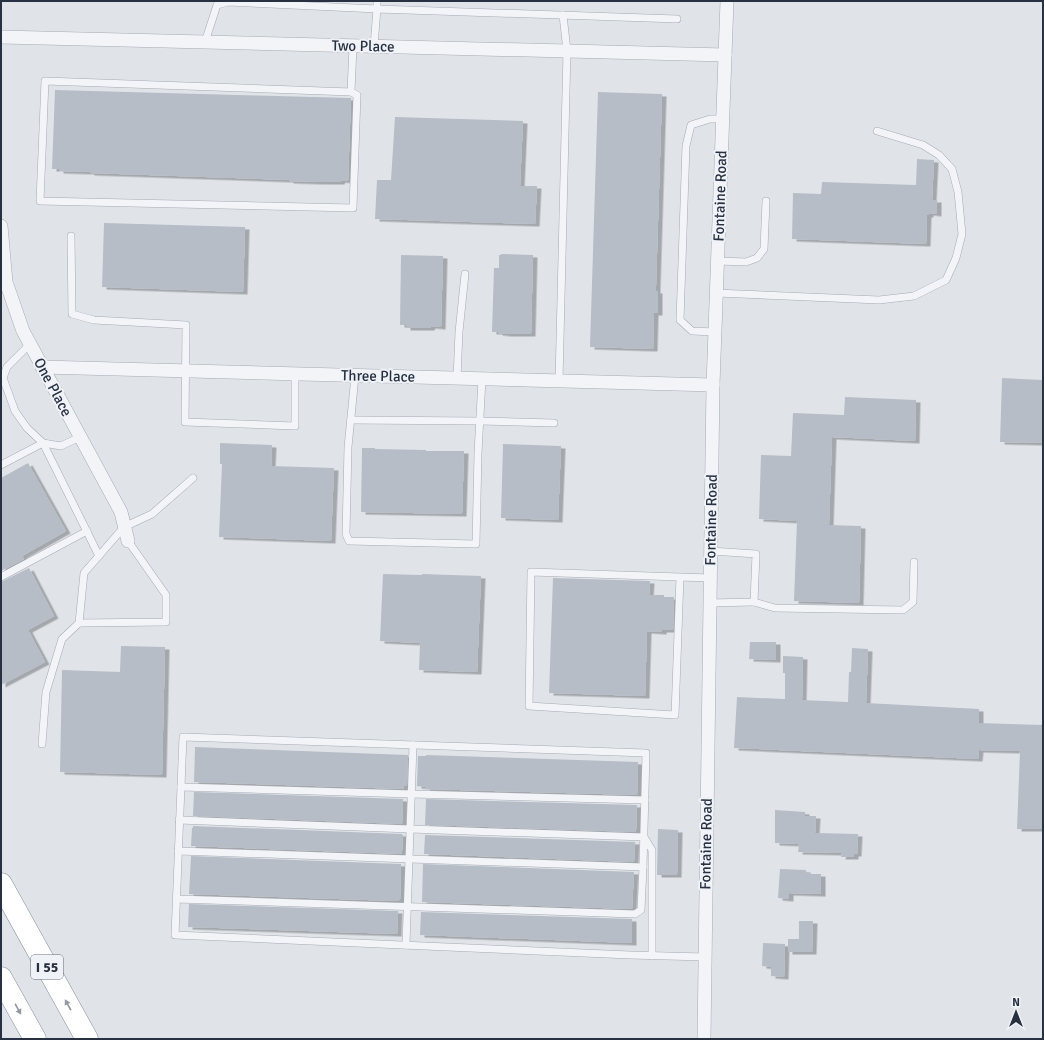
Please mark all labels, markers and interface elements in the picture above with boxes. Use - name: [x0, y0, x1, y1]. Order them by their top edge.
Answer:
- street label: Two Place: [331, 36, 395, 56]
- street label: Fontaine Road: [709, 150, 731, 242]
- street label: One Place: [30, 355, 76, 419]
- street label: Three Place: [341, 366, 415, 386]
- street label: Fontaine Road: [701, 474, 721, 566]
- street label: Fontaine Road: [696, 798, 716, 890]
- road number: I 55: [31, 955, 63, 979]
- north arrow: [996, 992, 1036, 1032]
- text: N: [1012, 996, 1020, 1009]
- one-way arrow: [65, 999, 71, 1011]
- one-way arrow: [14, 1003, 21, 1015]

